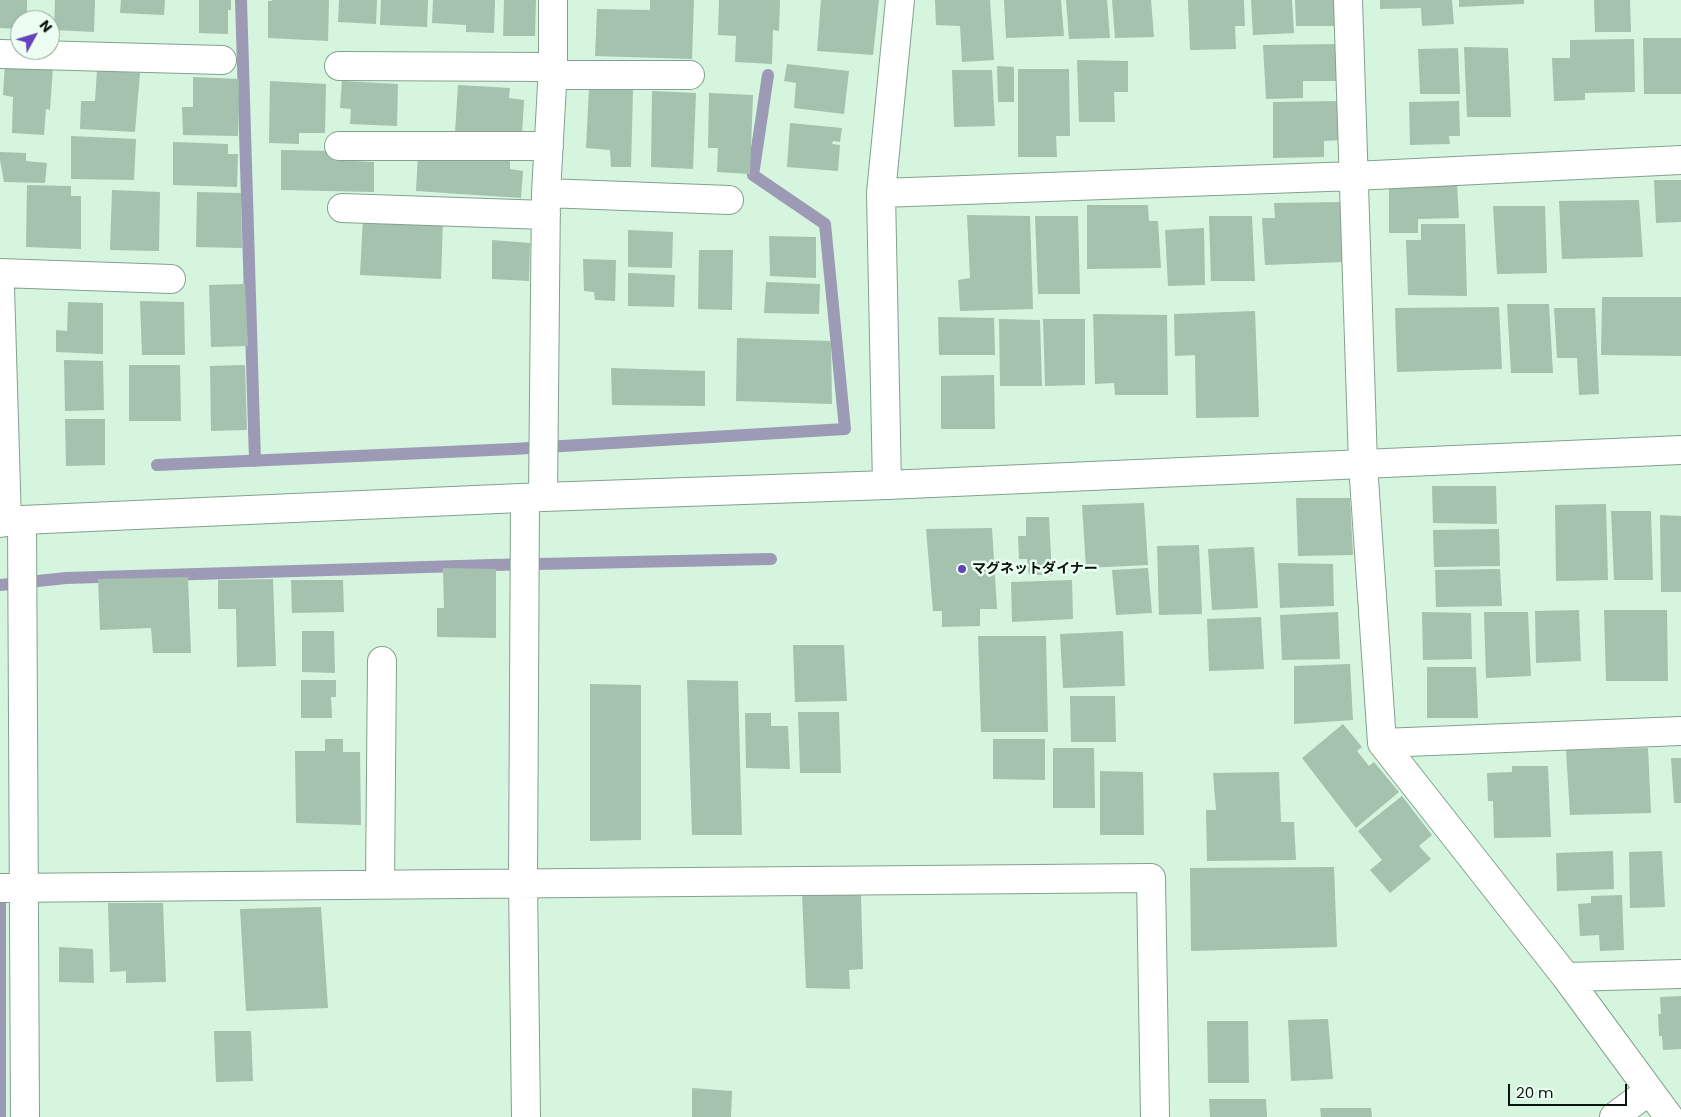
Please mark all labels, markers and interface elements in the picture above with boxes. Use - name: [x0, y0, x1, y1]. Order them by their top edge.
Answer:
- north arrow: [10, 10, 60, 60]
- text: N: [35, 16, 57, 37]
- place label: マグネットダイナー: [972, 561, 1098, 577]
- marker: マグネットダイナー: [956, 563, 968, 575]
- scale bar: [1511, 1074, 1630, 1106]
- text: 20 m: [1516, 1082, 1554, 1103]

